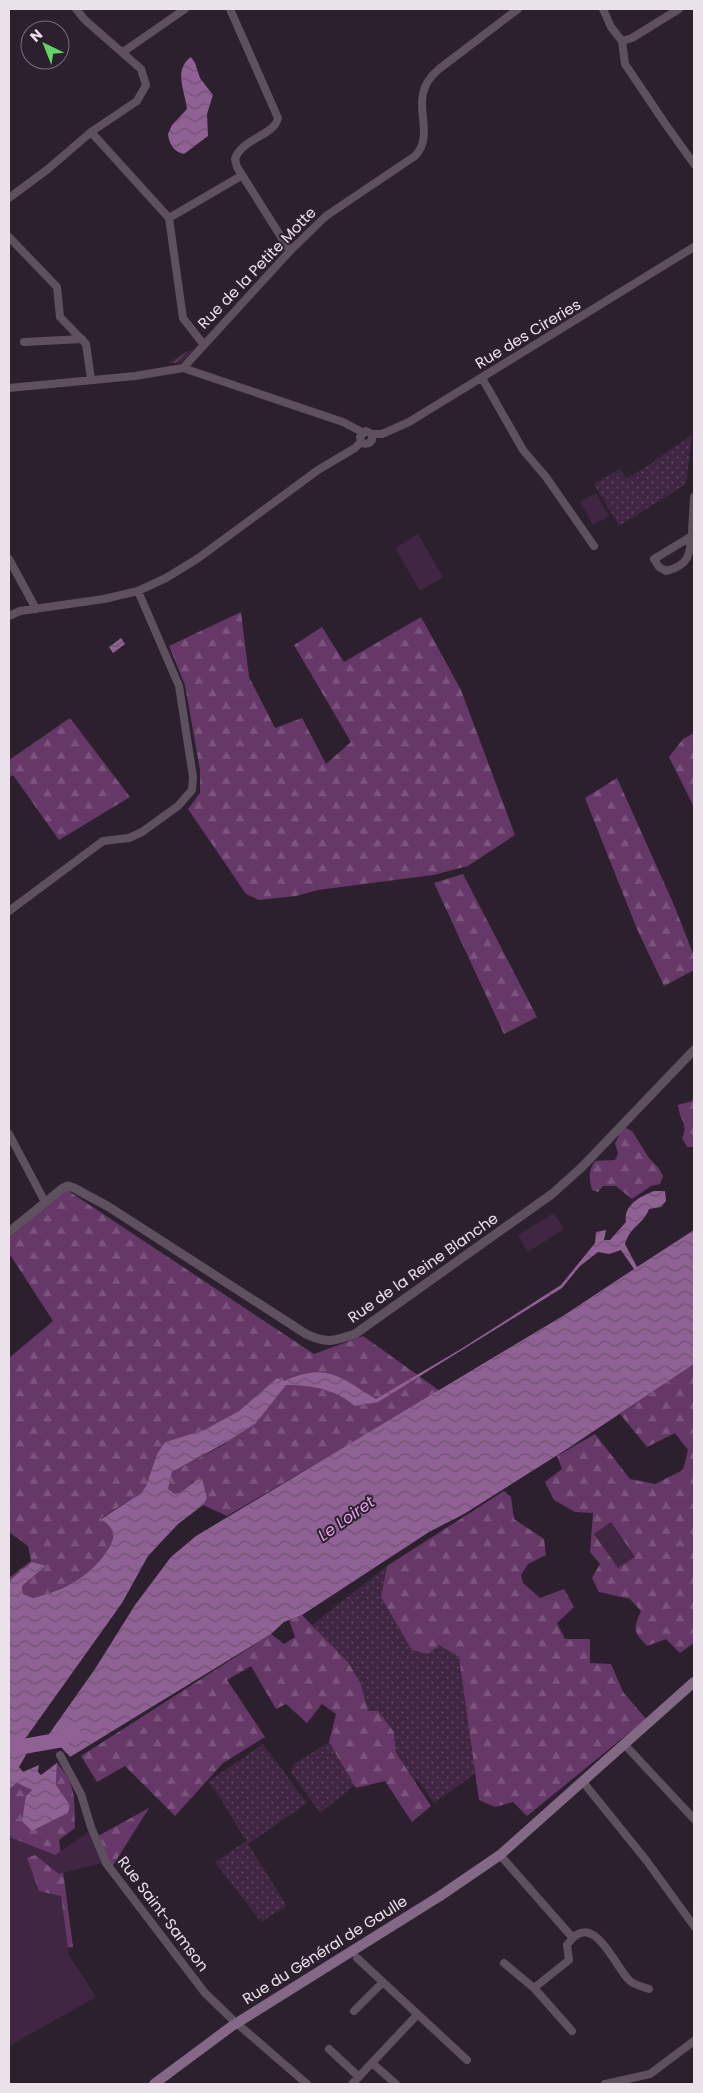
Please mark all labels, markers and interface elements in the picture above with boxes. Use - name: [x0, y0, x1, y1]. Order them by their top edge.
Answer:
- north arrow: [20, 20, 70, 70]
- text: N: [25, 25, 47, 46]
- street label: Rue de la Petite Motte: [193, 202, 320, 333]
- street label: Rue des Cireries: [471, 294, 585, 373]
- street label: Rue de la Reine Blanche: [343, 1208, 502, 1328]
- water label: Le Loiret: [313, 1490, 380, 1546]
- street label: Rue Saint-Samson: [113, 1852, 214, 1976]
- street label: Rue du Général de Gaulle: [238, 1890, 411, 2009]

